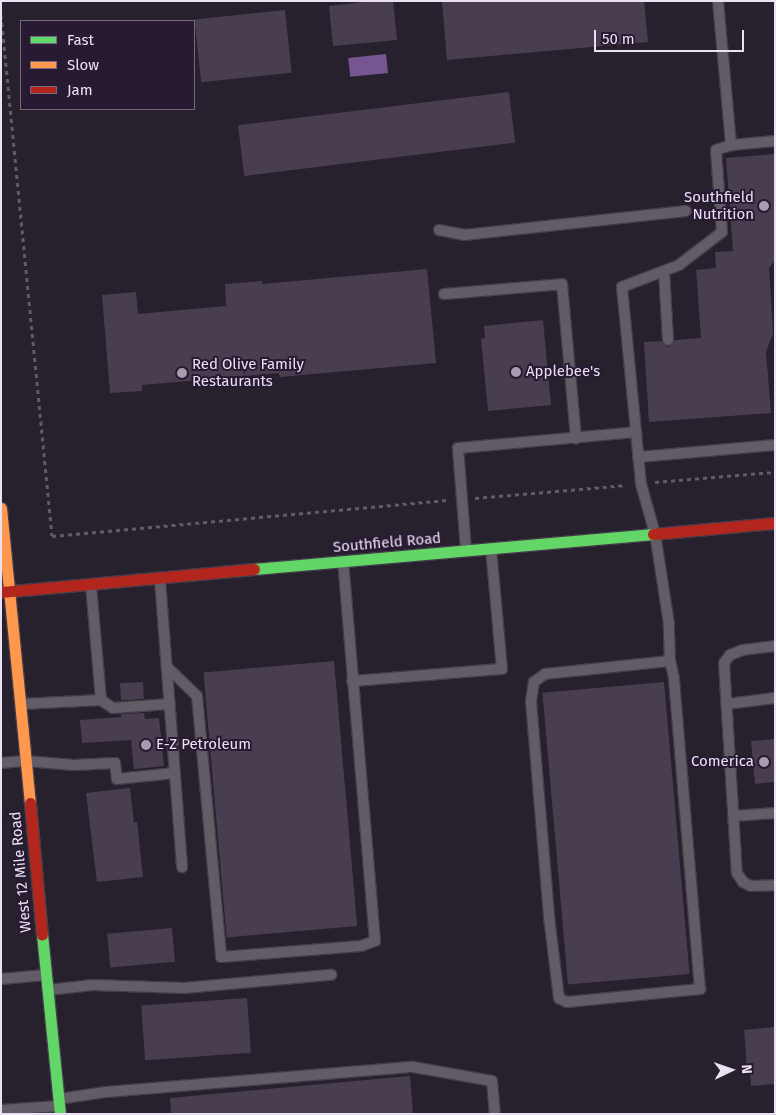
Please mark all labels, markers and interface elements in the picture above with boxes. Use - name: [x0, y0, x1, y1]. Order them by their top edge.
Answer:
- legend: [20, 20, 195, 110]
- scale bar: [596, 20, 746, 52]
- text: 50 m: [602, 30, 635, 48]
- text: Fast: [67, 31, 94, 49]
- text: Slow: [67, 56, 99, 74]
- text: Jam: [67, 81, 93, 99]
- place label: Southfield Nutrition: [684, 188, 754, 223]
- marker: Southfield Nutrition: [758, 200, 770, 212]
- place label: Red Olive Family Restaurants: [192, 355, 304, 390]
- place label: Applebee's: [526, 363, 600, 381]
- marker: Applebee's: [510, 366, 522, 378]
- marker: Red Olive Family Restaurants: [176, 367, 188, 379]
- street label: Southfield Road: [332, 529, 442, 557]
- place label: E-Z Petroleum: [156, 736, 251, 754]
- marker: E-Z Petroleum: [140, 739, 152, 751]
- place label: Comerica: [691, 753, 754, 771]
- marker: Comerica: [758, 756, 770, 768]
- street label: West 12 Mile Road: [7, 811, 35, 933]
- north arrow: [706, 1045, 756, 1095]
- text: N: [738, 1064, 755, 1074]

